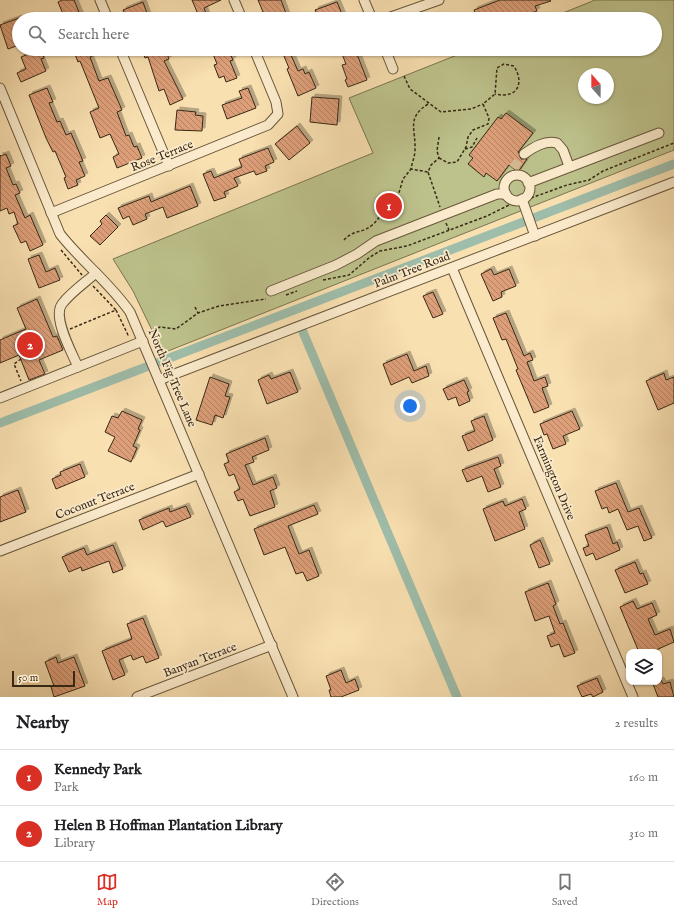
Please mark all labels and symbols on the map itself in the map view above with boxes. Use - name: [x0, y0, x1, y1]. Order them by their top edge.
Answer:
- north arrow: [578, 68, 614, 104]
- street label: Rose Terrace: [129, 137, 196, 175]
- pin: 1: [376, 191, 402, 221]
- street label: Palm Tree Road: [372, 248, 453, 291]
- street label: North Fig Tree Lane: [144, 327, 200, 430]
- pin: 2: [17, 330, 43, 360]
- your location: [400, 396, 420, 416]
- street label: Farmington Drive: [530, 434, 579, 523]
- street label: Coconut Terrace: [53, 479, 137, 523]
- street label: Banyan Terrace: [161, 639, 239, 681]
- scale bar: [12, 669, 75, 688]

